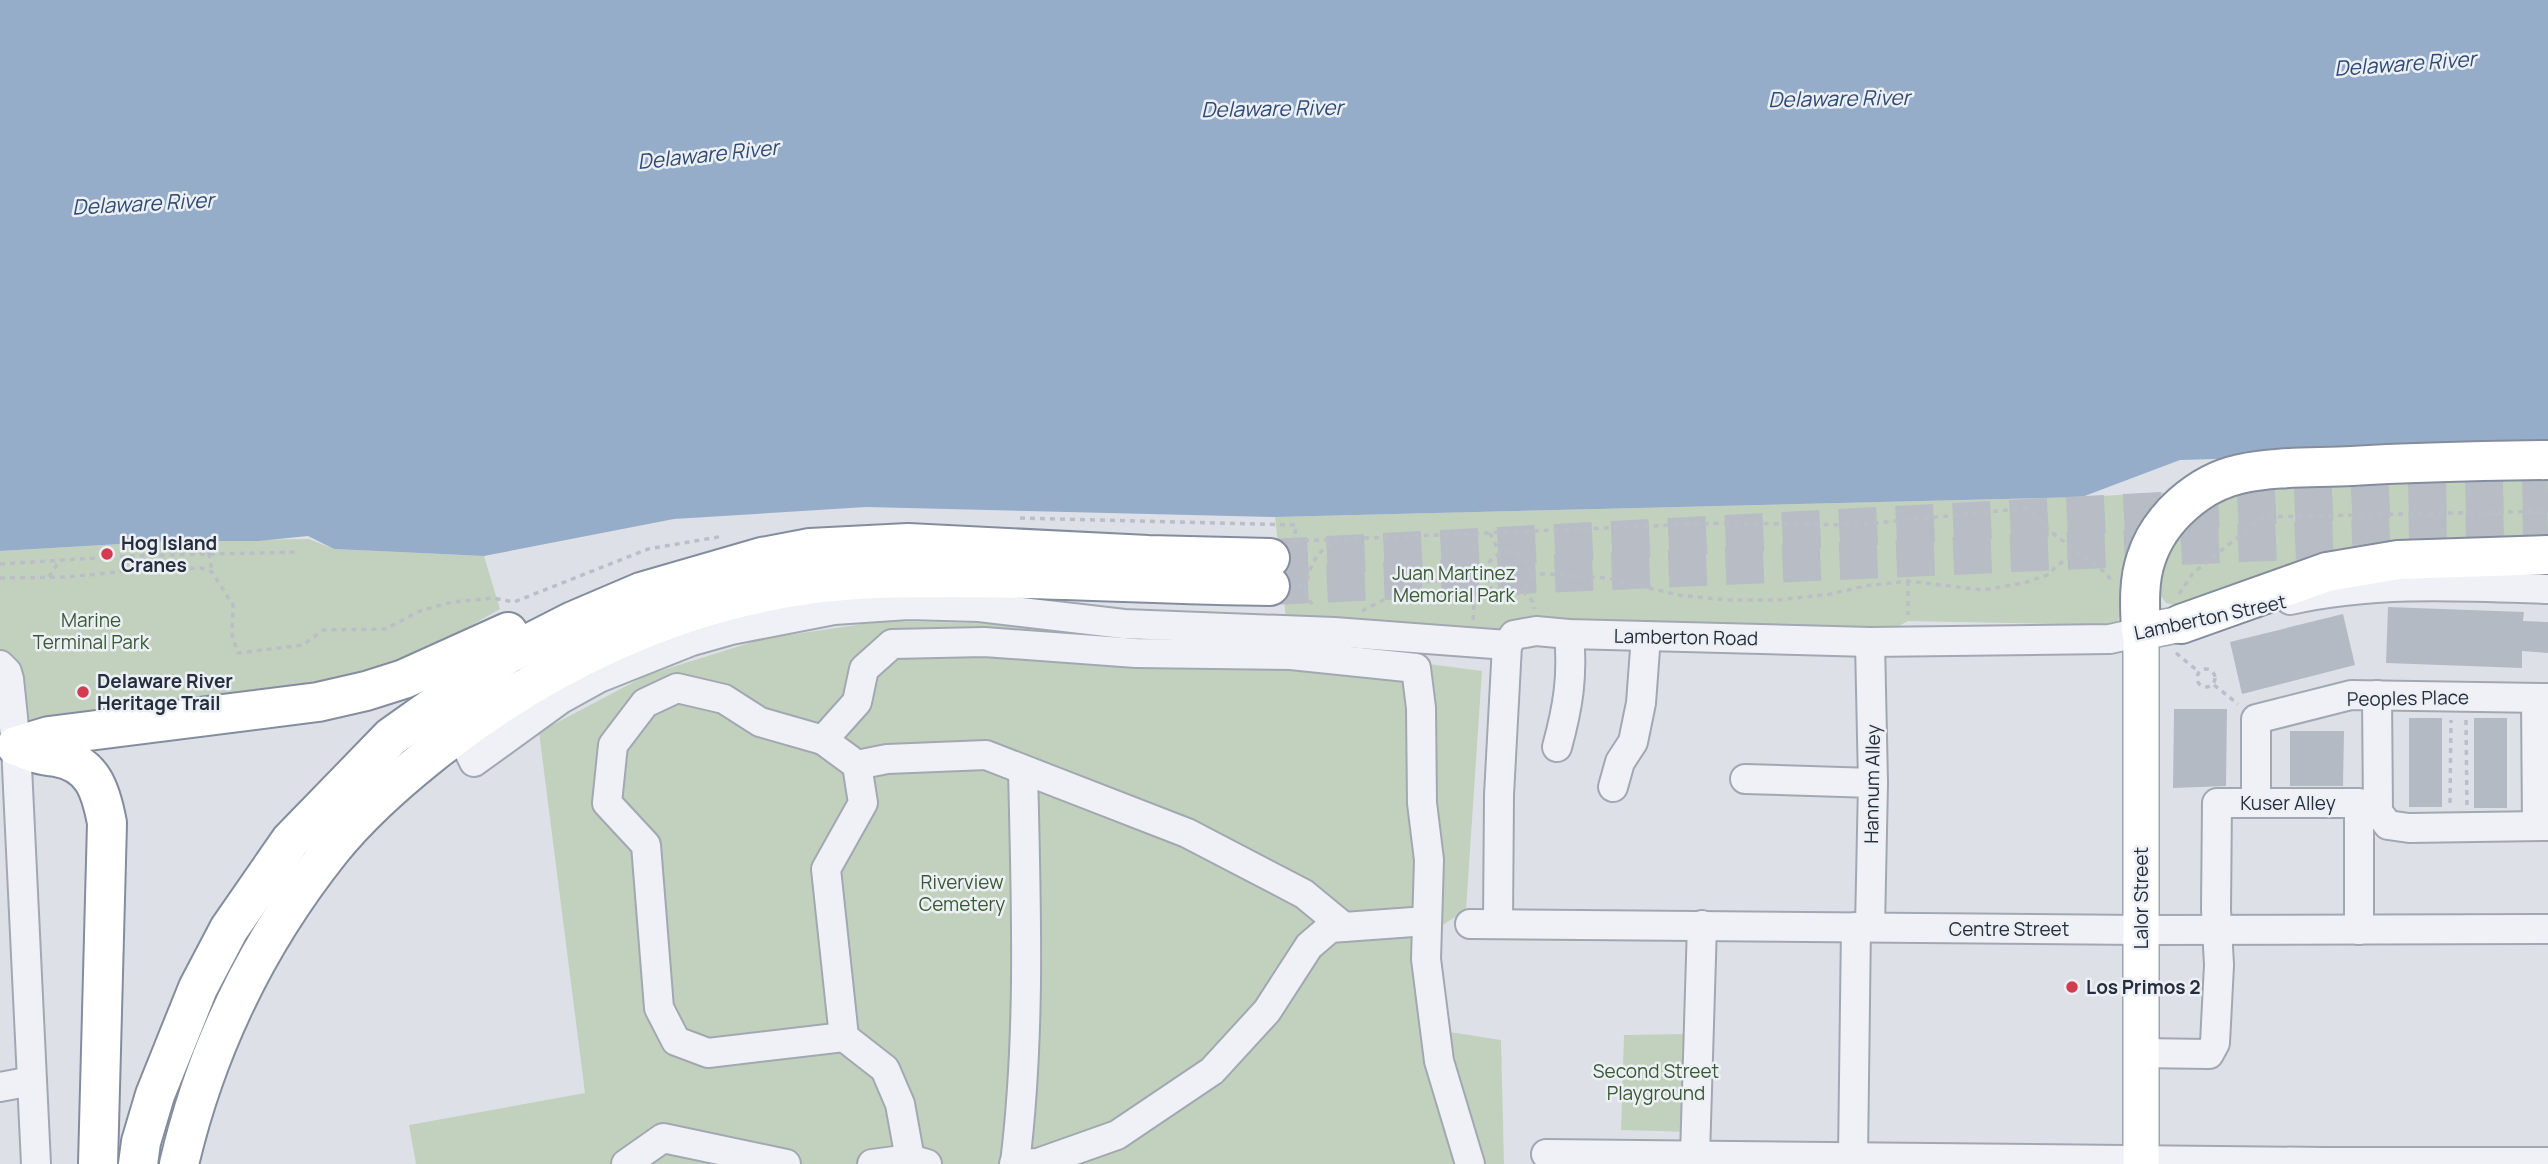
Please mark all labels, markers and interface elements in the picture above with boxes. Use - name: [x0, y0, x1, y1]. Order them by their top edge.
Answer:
- water label: Delaware River: [2333, 44, 2479, 82]
- water label: Delaware River: [1768, 83, 1913, 113]
- water label: Delaware River: [1201, 93, 1346, 123]
- water label: Delaware River: [636, 132, 782, 175]
- water label: Delaware River: [71, 185, 217, 221]
- place label: Hog Island Cranes: [121, 530, 217, 578]
- marker: Hog Island Cranes: [99, 546, 115, 562]
- park label: Juan Martinez Memorial Park: [1392, 560, 1516, 608]
- street label: Lamberton Street: [2132, 588, 2288, 646]
- park label: Marine Terminal Park: [33, 607, 150, 655]
- street label: Lamberton Road: [1614, 623, 1758, 651]
- place label: Delaware River Heritage Trail: [97, 668, 233, 716]
- marker: Delaware River Heritage Trail: [75, 684, 91, 700]
- street label: Peoples Place: [2347, 684, 2469, 712]
- street label: Hannum Alley: [1858, 724, 1886, 844]
- street label: Kuser Alley: [2240, 790, 2336, 816]
- street label: Lalor Street: [2128, 847, 2154, 949]
- park label: Riverview Cemetery: [919, 869, 1005, 917]
- street label: Centre Street: [1949, 916, 2069, 942]
- place label: Los Primos 2: [2086, 974, 2201, 1000]
- marker: Los Primos 2: [2064, 979, 2080, 995]
- park label: Second Street Playground: [1593, 1058, 1719, 1106]

